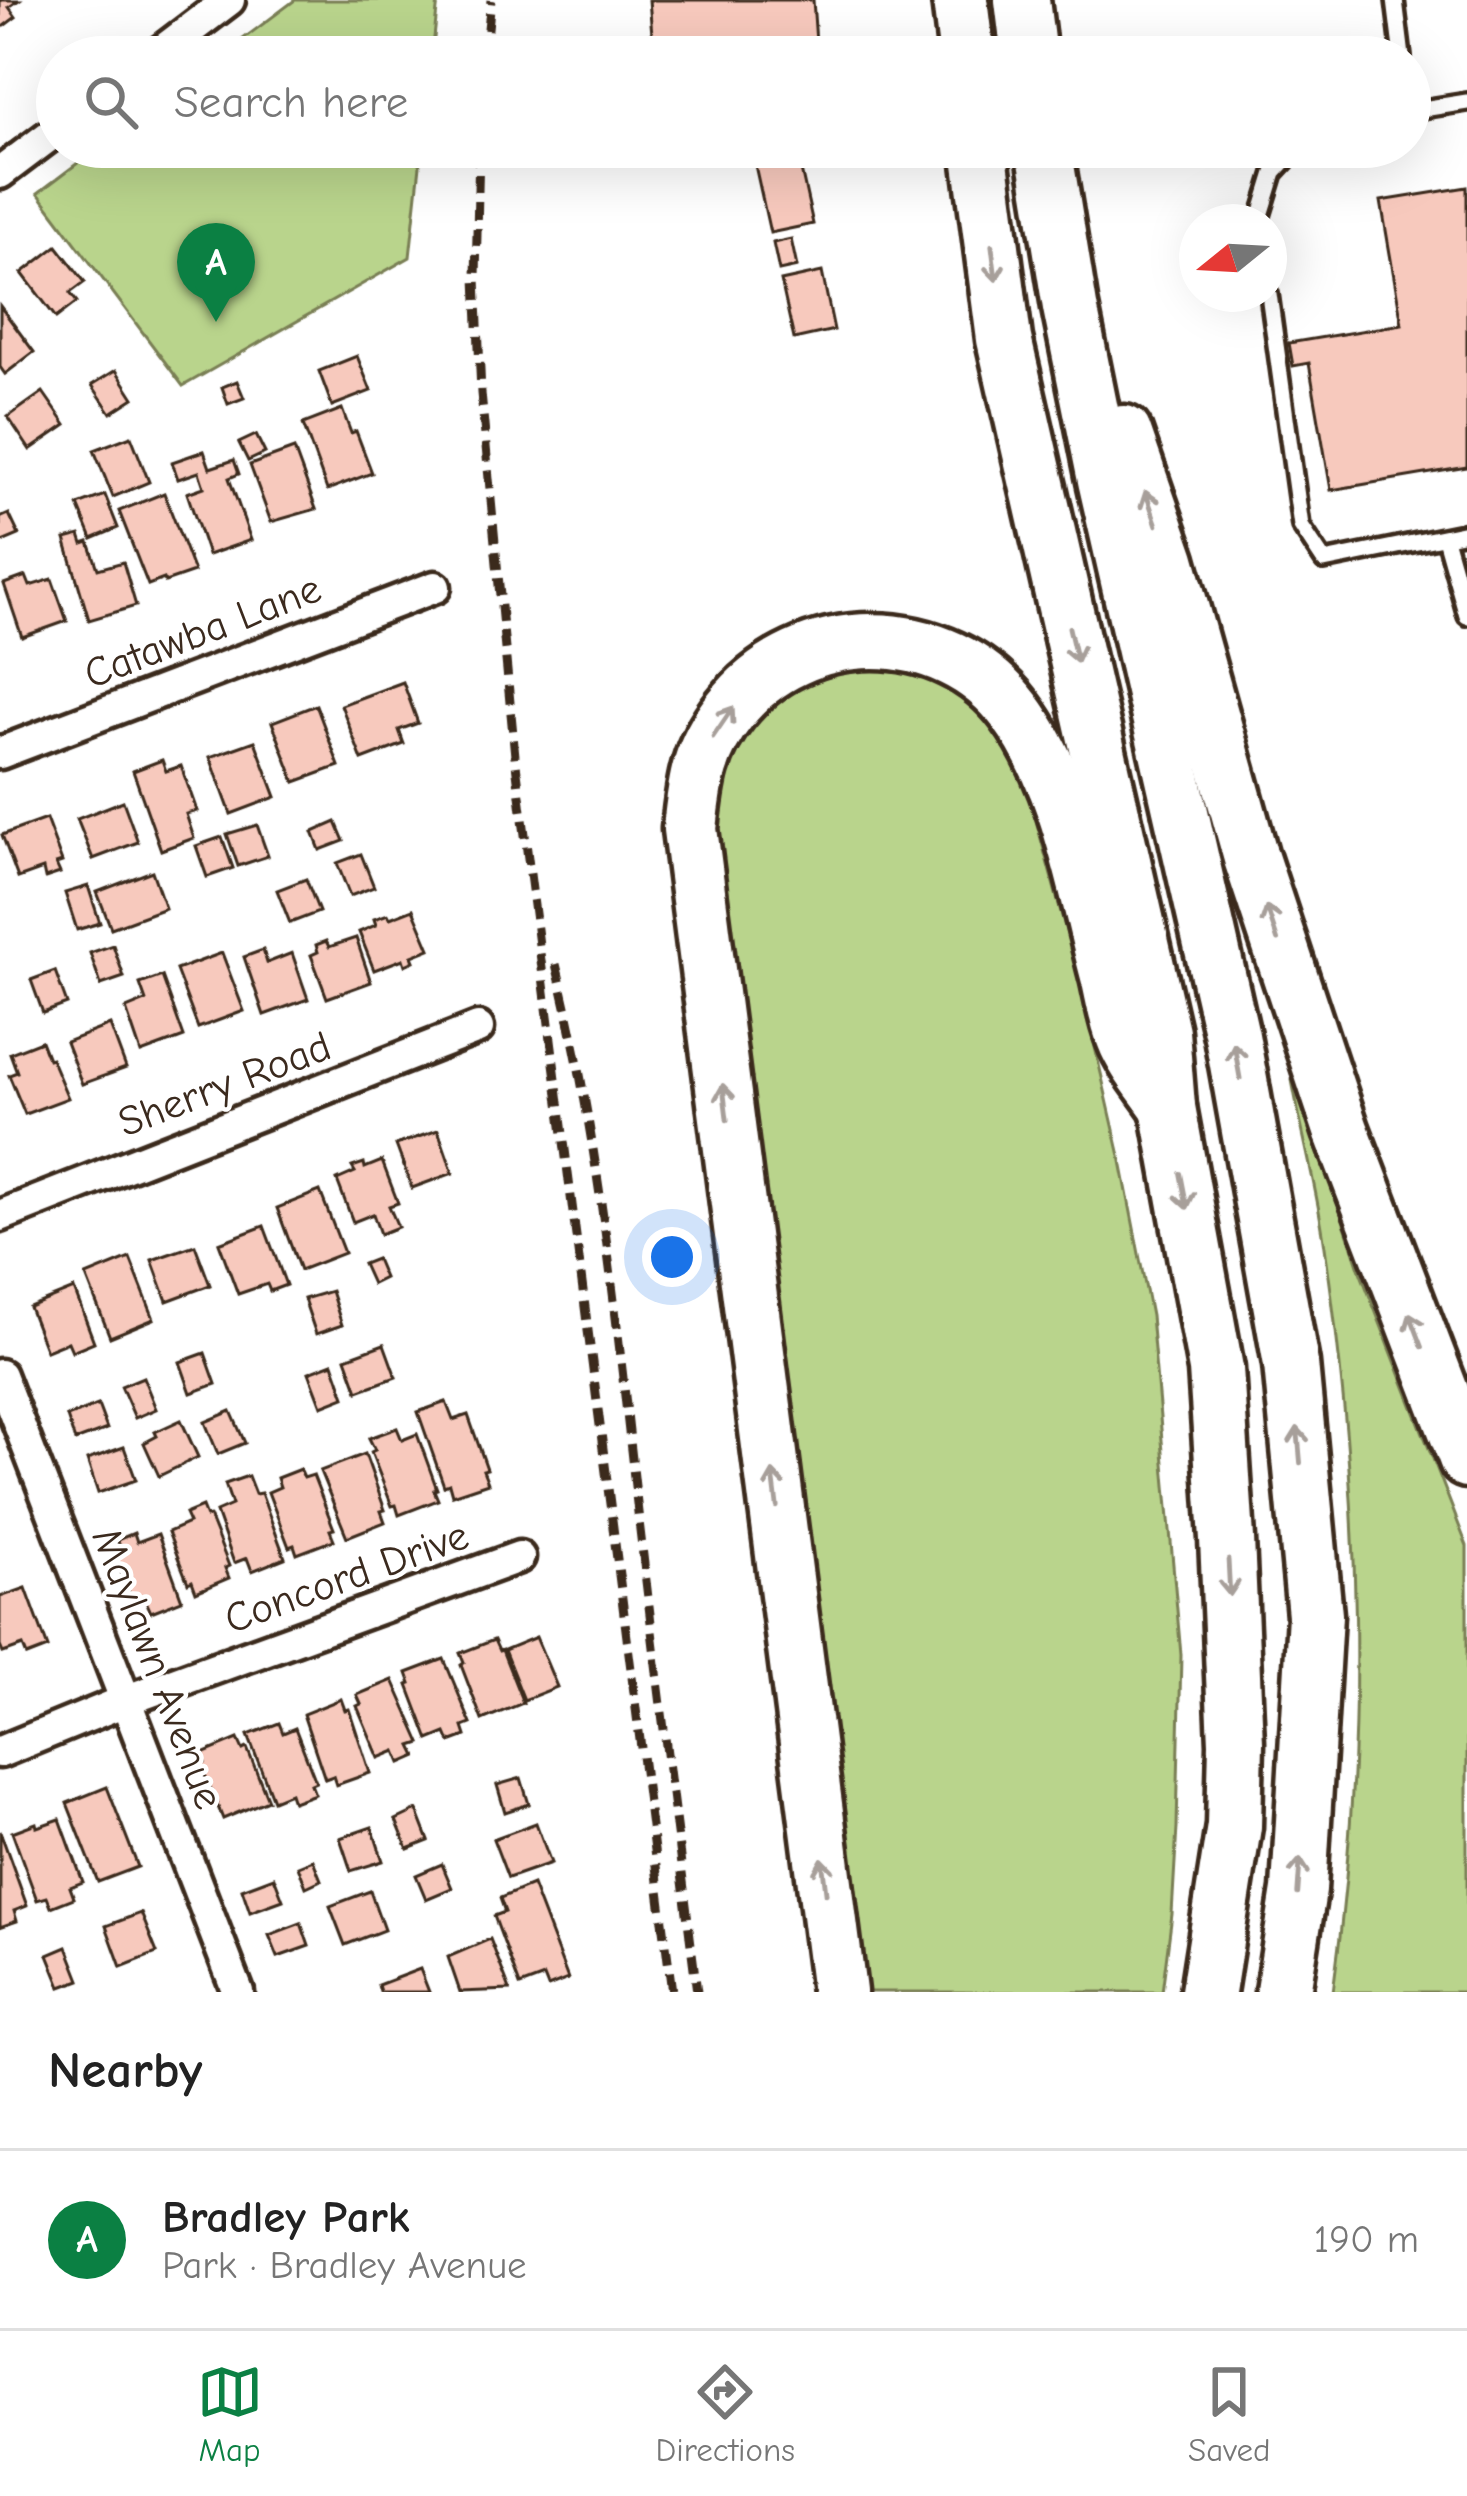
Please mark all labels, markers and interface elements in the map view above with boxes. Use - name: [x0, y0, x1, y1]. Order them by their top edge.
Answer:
- search box: [36, 36, 1431, 168]
- icon: search: [78, 69, 144, 135]
- text: Search here: [174, 76, 408, 128]
- north arrow: [1179, 204, 1287, 312]
- pin: A: [177, 223, 255, 322]
- one-way arrow: [983, 243, 1006, 282]
- one-way arrow: [1138, 490, 1160, 528]
- street label: Catawba Lane: [77, 564, 328, 699]
- one-way arrow: [1063, 625, 1085, 663]
- one-way arrow: [710, 705, 735, 739]
- one-way arrow: [1260, 905, 1282, 943]
- street label: Sherry Road: [111, 1021, 338, 1147]
- one-way arrow: [1224, 1042, 1247, 1081]
- one-way arrow: [713, 1083, 736, 1122]
- one-way arrow: [1174, 1170, 1196, 1209]
- your location: [642, 1227, 702, 1287]
- one-way arrow: [1404, 1312, 1425, 1349]
- one-way arrow: [1287, 1426, 1310, 1465]
- one-way arrow: [763, 1470, 785, 1509]
- street label: Concord Drive: [218, 1511, 475, 1644]
- street label: Maylawn Avenue: [82, 1521, 234, 1816]
- one-way arrow: [1218, 1557, 1241, 1596]
- one-way arrow: [812, 1857, 835, 1896]
- one-way arrow: [1288, 1857, 1311, 1896]
- text: Nearby: [48, 2041, 202, 2100]
- text: Bradley Park: [162, 2191, 410, 2243]
- text: A: [76, 2217, 98, 2262]
- text: 190 m: [1314, 2217, 1419, 2262]
- text: Park · Bradley Avenue: [162, 2243, 527, 2288]
- tab: Map: [197, 2359, 263, 2469]
- tab: Directions: [656, 2359, 795, 2469]
- tab: Saved: [1188, 2359, 1270, 2469]

